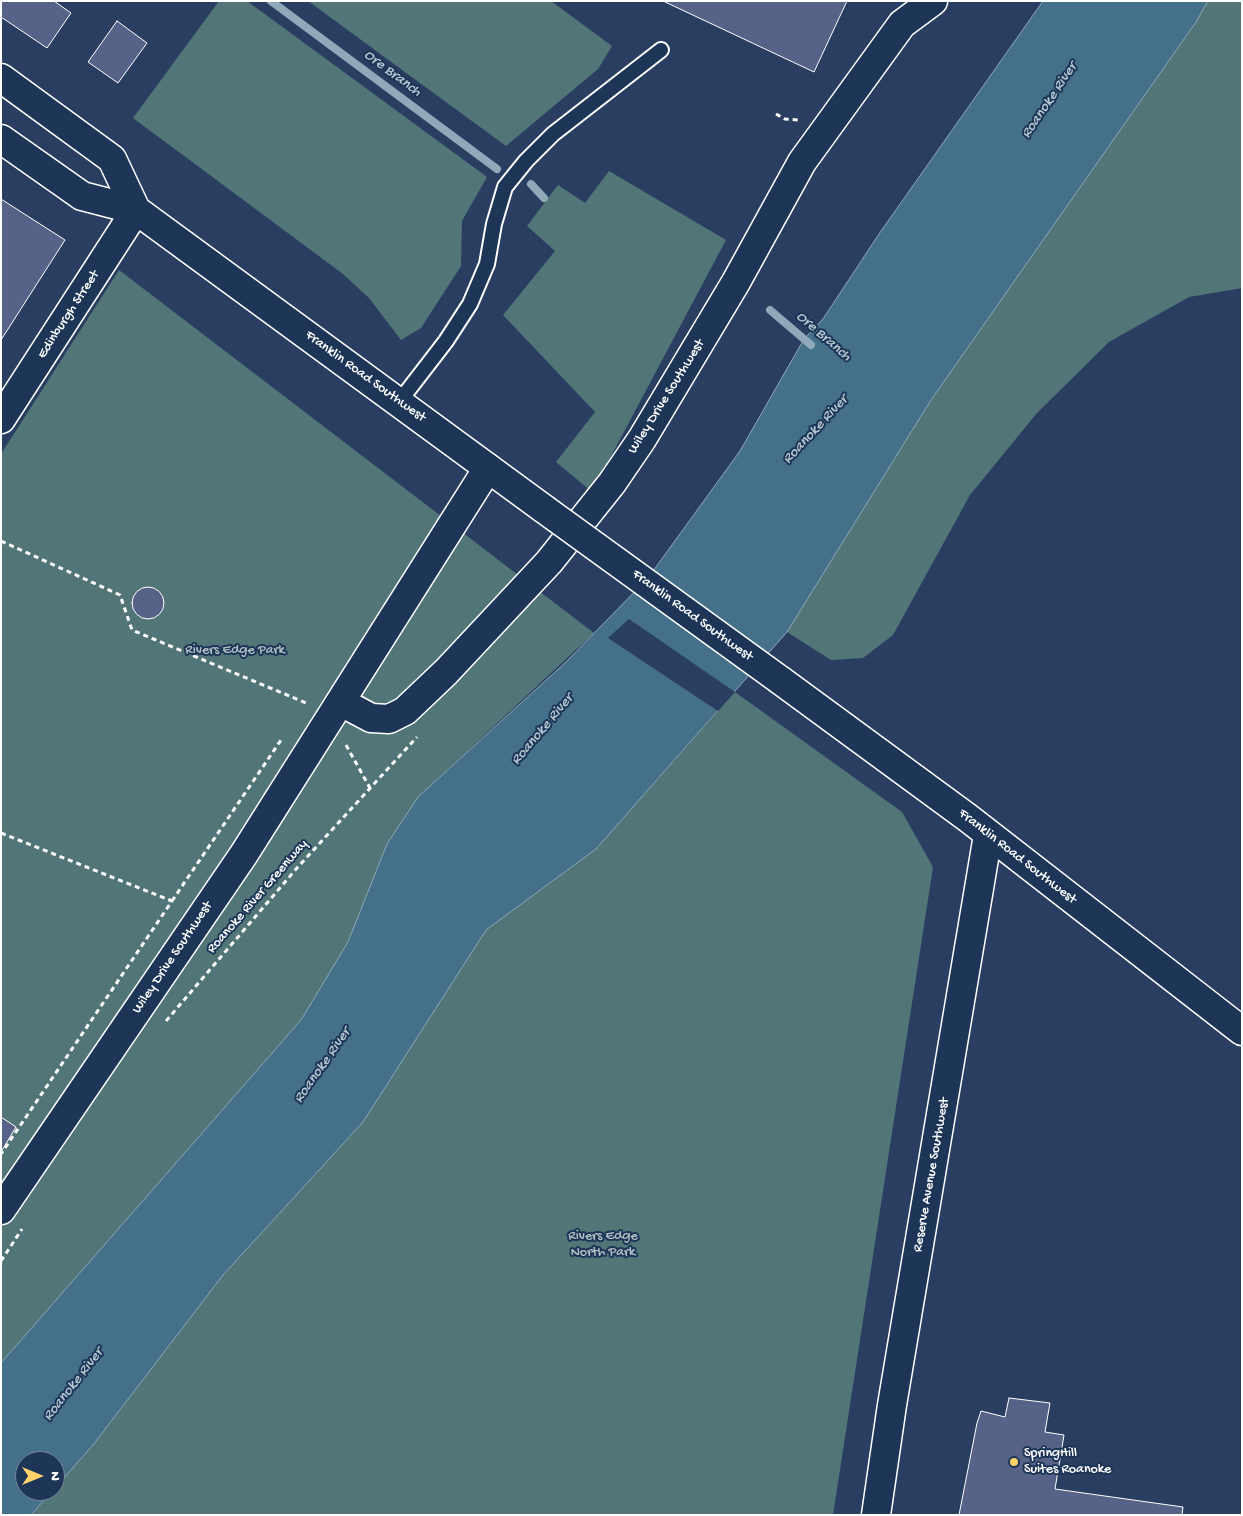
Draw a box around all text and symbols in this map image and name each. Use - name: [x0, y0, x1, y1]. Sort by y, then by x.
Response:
- water label: Ore Branch: [360, 47, 424, 101]
- water label: Roanoke River: [1018, 60, 1082, 142]
- street label: Edinburgh Street: [34, 268, 104, 362]
- water label: Ore Branch: [792, 308, 854, 366]
- street label: Franklin Road Southwest: [301, 328, 429, 426]
- street label: Wiley Drive Southwest: [625, 337, 709, 457]
- water label: Roanoke River: [780, 392, 852, 468]
- street label: Franklin Road Southwest: [628, 567, 756, 665]
- park label: Rivers Edge Park: [185, 643, 285, 659]
- water label: Roanoke River: [508, 691, 578, 769]
- street label: Franklin Road Southwest: [955, 806, 1079, 908]
- street label: Roanoke River Greenway: [204, 837, 312, 957]
- street label: Wiley Drive Southwest: [129, 899, 217, 1017]
- water label: Roanoke River: [290, 1025, 356, 1107]
- street label: Reserve Avenue Southwest: [910, 1096, 954, 1254]
- park label: Rivers Edge North Park: [568, 1229, 638, 1262]
- water label: Roanoke River: [40, 1345, 108, 1425]
- place label: SpringHill Suites Roanoke: [1024, 1446, 1111, 1478]
- north arrow: [15, 1451, 65, 1501]
- marker: SpringHill Suites Roanoke: [1008, 1456, 1020, 1468]
- text: N: [46, 1471, 63, 1481]

